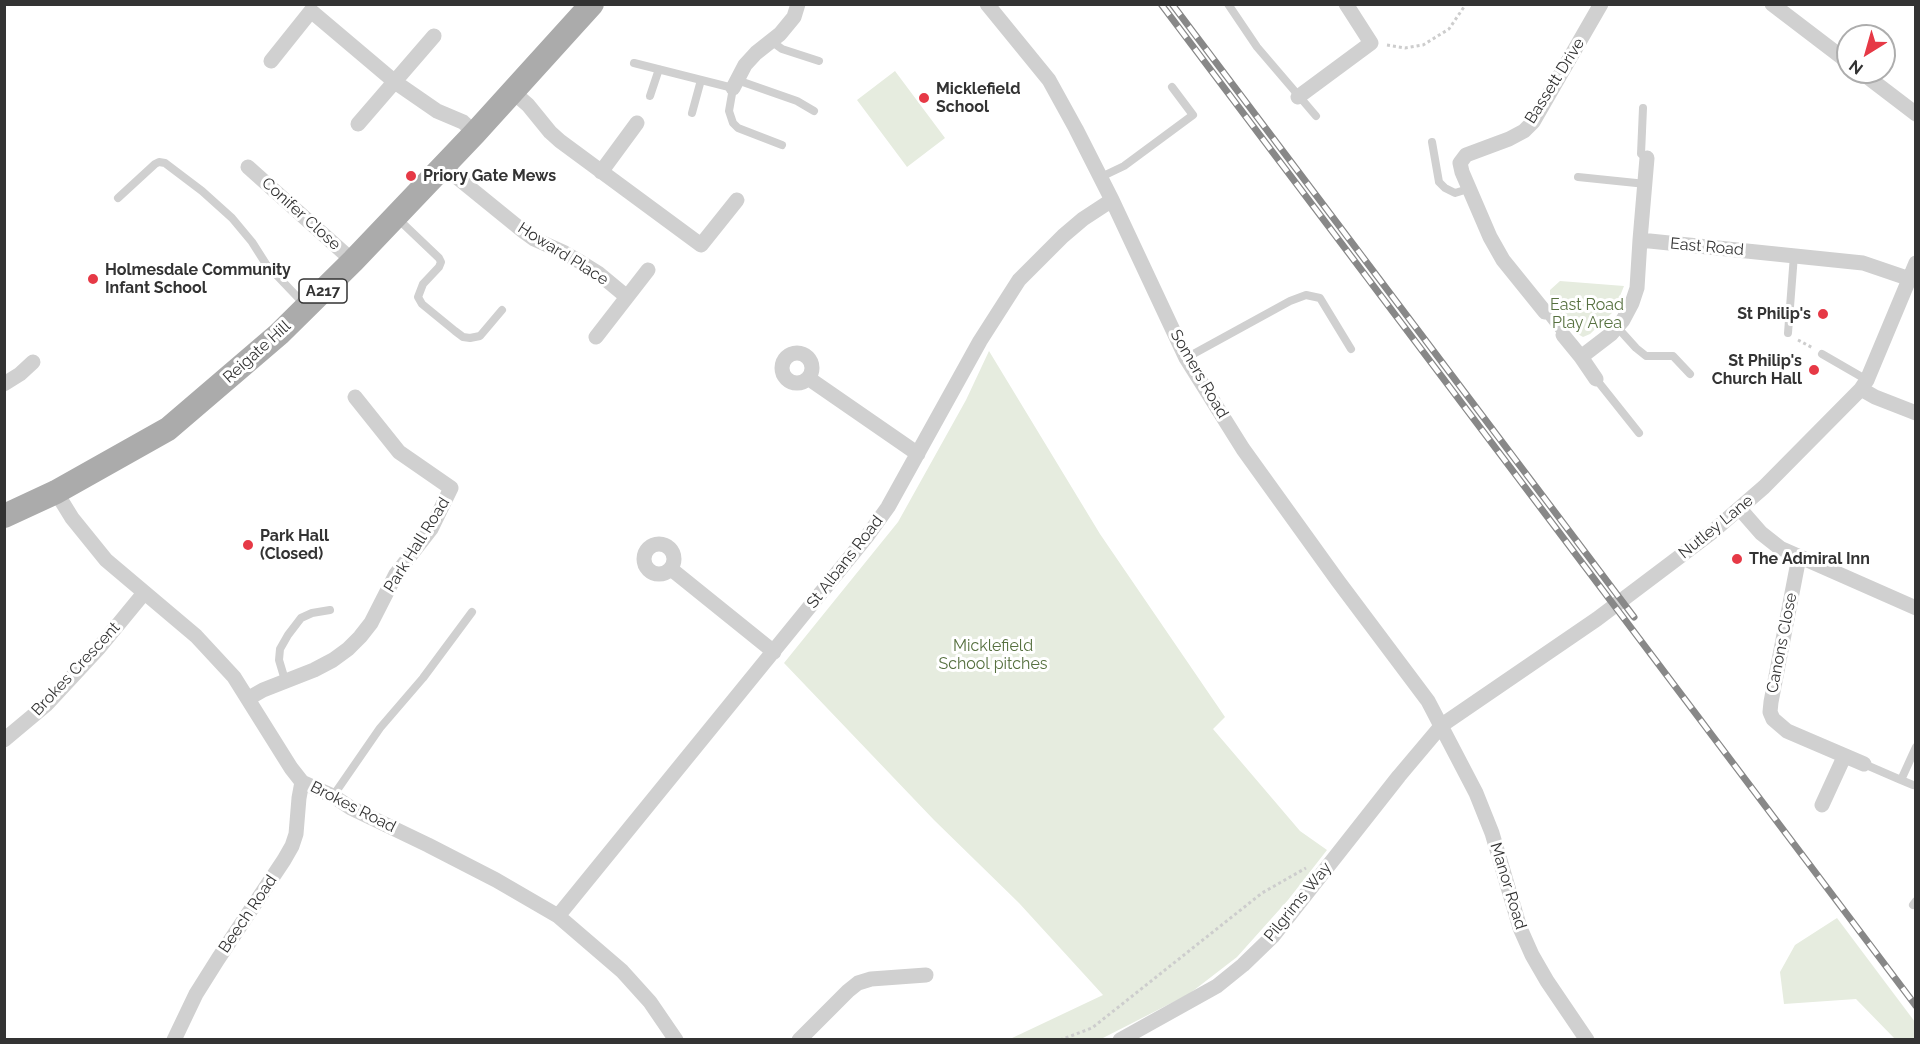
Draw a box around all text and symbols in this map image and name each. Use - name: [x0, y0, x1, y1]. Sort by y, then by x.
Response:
- north arrow: [1836, 24, 1896, 84]
- street label: Bassett Drive: [1521, 35, 1589, 127]
- text: N: [1845, 56, 1867, 78]
- place label: Micklefield School: [936, 79, 1021, 117]
- marker: Micklefield School: [917, 91, 931, 105]
- place label: Priory Gate Mews: [423, 166, 556, 186]
- marker: Priory Gate Mews: [404, 169, 418, 183]
- street label: Conifer Close: [258, 174, 344, 254]
- street label: Howard Place: [514, 219, 612, 289]
- street label: East Road: [1669, 234, 1745, 260]
- place label: Holmesdale Community Infant School: [105, 260, 291, 298]
- marker: Holmesdale Community Infant School: [86, 272, 100, 286]
- road number: A217: [299, 279, 347, 303]
- park label: East Road Play Area: [1550, 295, 1624, 333]
- place label: St Philip's: [1737, 304, 1811, 324]
- marker: St Philip's: [1816, 307, 1830, 321]
- street label: Reigate Hill: [219, 317, 295, 387]
- street label: Somers Road: [1166, 326, 1232, 422]
- place label: St Philip's Church Hall: [1712, 351, 1802, 389]
- marker: St Philip's Church Hall: [1807, 363, 1821, 377]
- street label: Nutley Lane: [1675, 491, 1757, 563]
- street label: Park Hall Road: [380, 494, 454, 596]
- street label: St Albans Road: [803, 512, 887, 612]
- place label: Park Hall (Closed): [260, 526, 329, 564]
- marker: Park Hall (Closed): [241, 538, 255, 552]
- place label: The Admiral Inn: [1749, 549, 1870, 569]
- marker: The Admiral Inn: [1730, 552, 1744, 566]
- street label: Canons Close: [1763, 591, 1801, 695]
- street label: Brokes Crescent: [28, 618, 124, 720]
- park label: Micklefield School pitches: [938, 636, 1048, 674]
- street label: Brokes Road: [307, 777, 399, 837]
- street label: Manor Road: [1486, 840, 1530, 932]
- street label: Pilgrims Way: [1260, 859, 1336, 945]
- street label: Beech Road: [215, 871, 281, 957]

